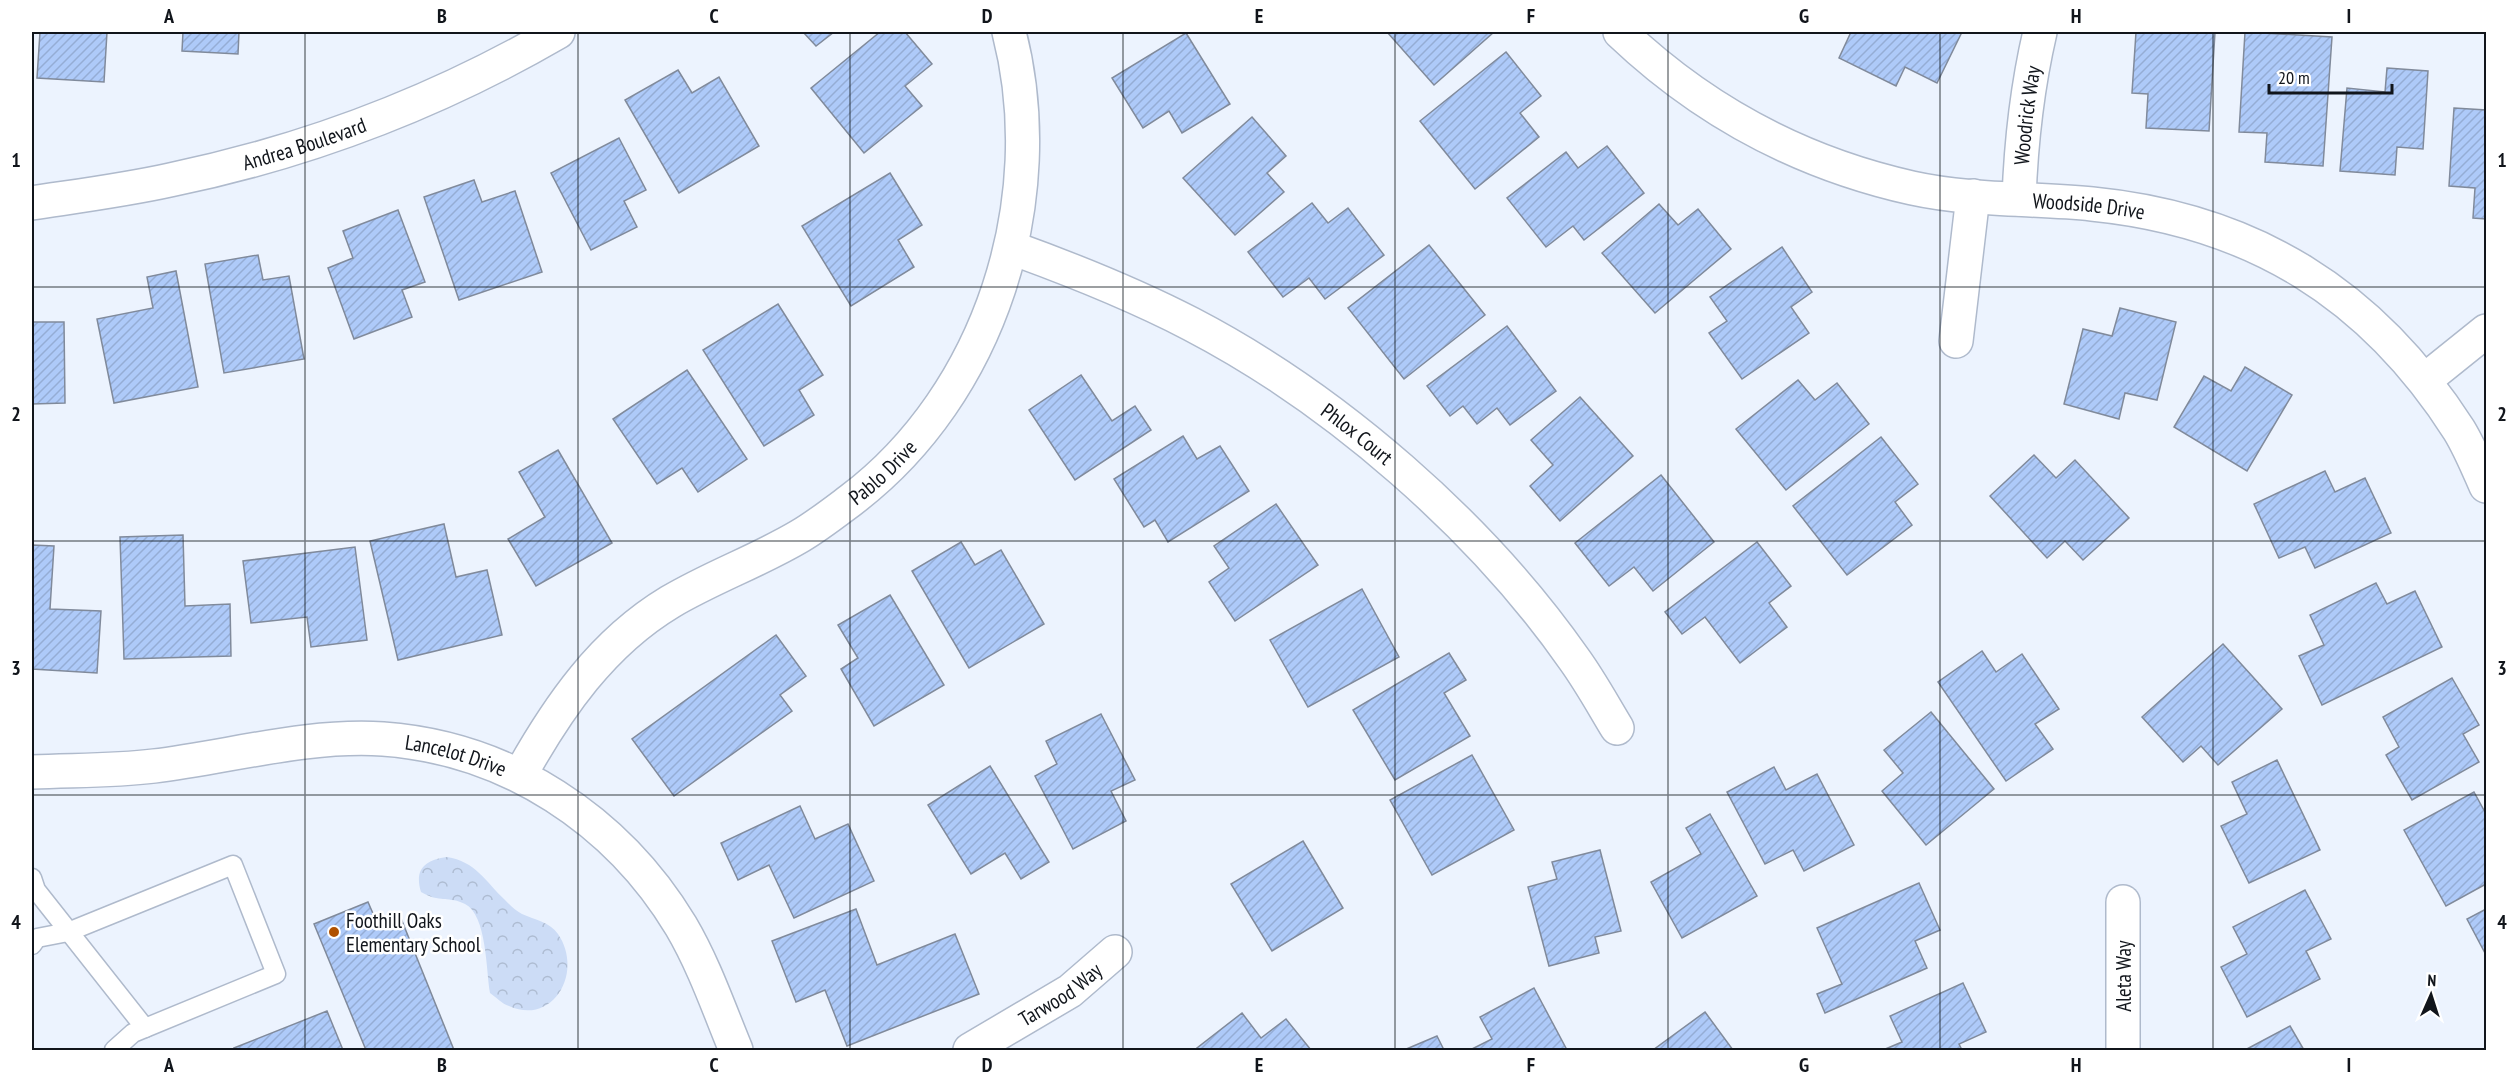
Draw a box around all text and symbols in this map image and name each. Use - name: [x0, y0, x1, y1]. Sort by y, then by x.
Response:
- text: A: [163, 3, 175, 29]
- text: B: [437, 3, 447, 29]
- text: C: [709, 3, 719, 29]
- text: D: [982, 3, 993, 29]
- text: E: [1255, 3, 1263, 29]
- text: F: [1527, 3, 1535, 29]
- text: G: [1799, 3, 1809, 29]
- text: H: [2071, 3, 2081, 29]
- text: I: [2347, 3, 2351, 29]
- scale bar: [2269, 57, 2392, 95]
- street label: Woodrick Way: [2007, 63, 2046, 166]
- text: 20 m: [2278, 66, 2310, 89]
- street label: Andrea Boulevard: [239, 111, 370, 176]
- text: 1: [11, 147, 21, 173]
- text: 1: [2497, 147, 2507, 173]
- street label: Woodside Drive: [2032, 187, 2147, 225]
- street label: Phlox Court: [1316, 397, 1399, 470]
- text: 2: [11, 401, 21, 427]
- text: 2: [2497, 401, 2507, 427]
- street label: Pablo Drive: [843, 434, 922, 510]
- text: 3: [11, 655, 21, 681]
- text: 3: [2497, 655, 2507, 681]
- street label: Lancelot Drive: [404, 728, 511, 782]
- place label: Foothill Oaks Elementary School: [346, 907, 481, 958]
- text: 4: [11, 909, 21, 935]
- text: 4: [2497, 909, 2507, 935]
- marker: Foothill Oaks Elementary School: [327, 925, 341, 939]
- street label: Aleta Way: [2110, 940, 2137, 1012]
- street label: Tarwood Way: [1013, 956, 1107, 1032]
- north arrow: [2401, 965, 2461, 1025]
- text: N: [2427, 970, 2437, 990]
- text: A: [163, 1052, 175, 1078]
- text: B: [437, 1052, 447, 1078]
- text: C: [709, 1052, 719, 1078]
- text: D: [982, 1052, 993, 1078]
- text: E: [1255, 1052, 1263, 1078]
- text: F: [1527, 1052, 1535, 1078]
- text: G: [1799, 1052, 1809, 1078]
- text: H: [2071, 1052, 2081, 1078]
- text: I: [2347, 1052, 2351, 1078]

